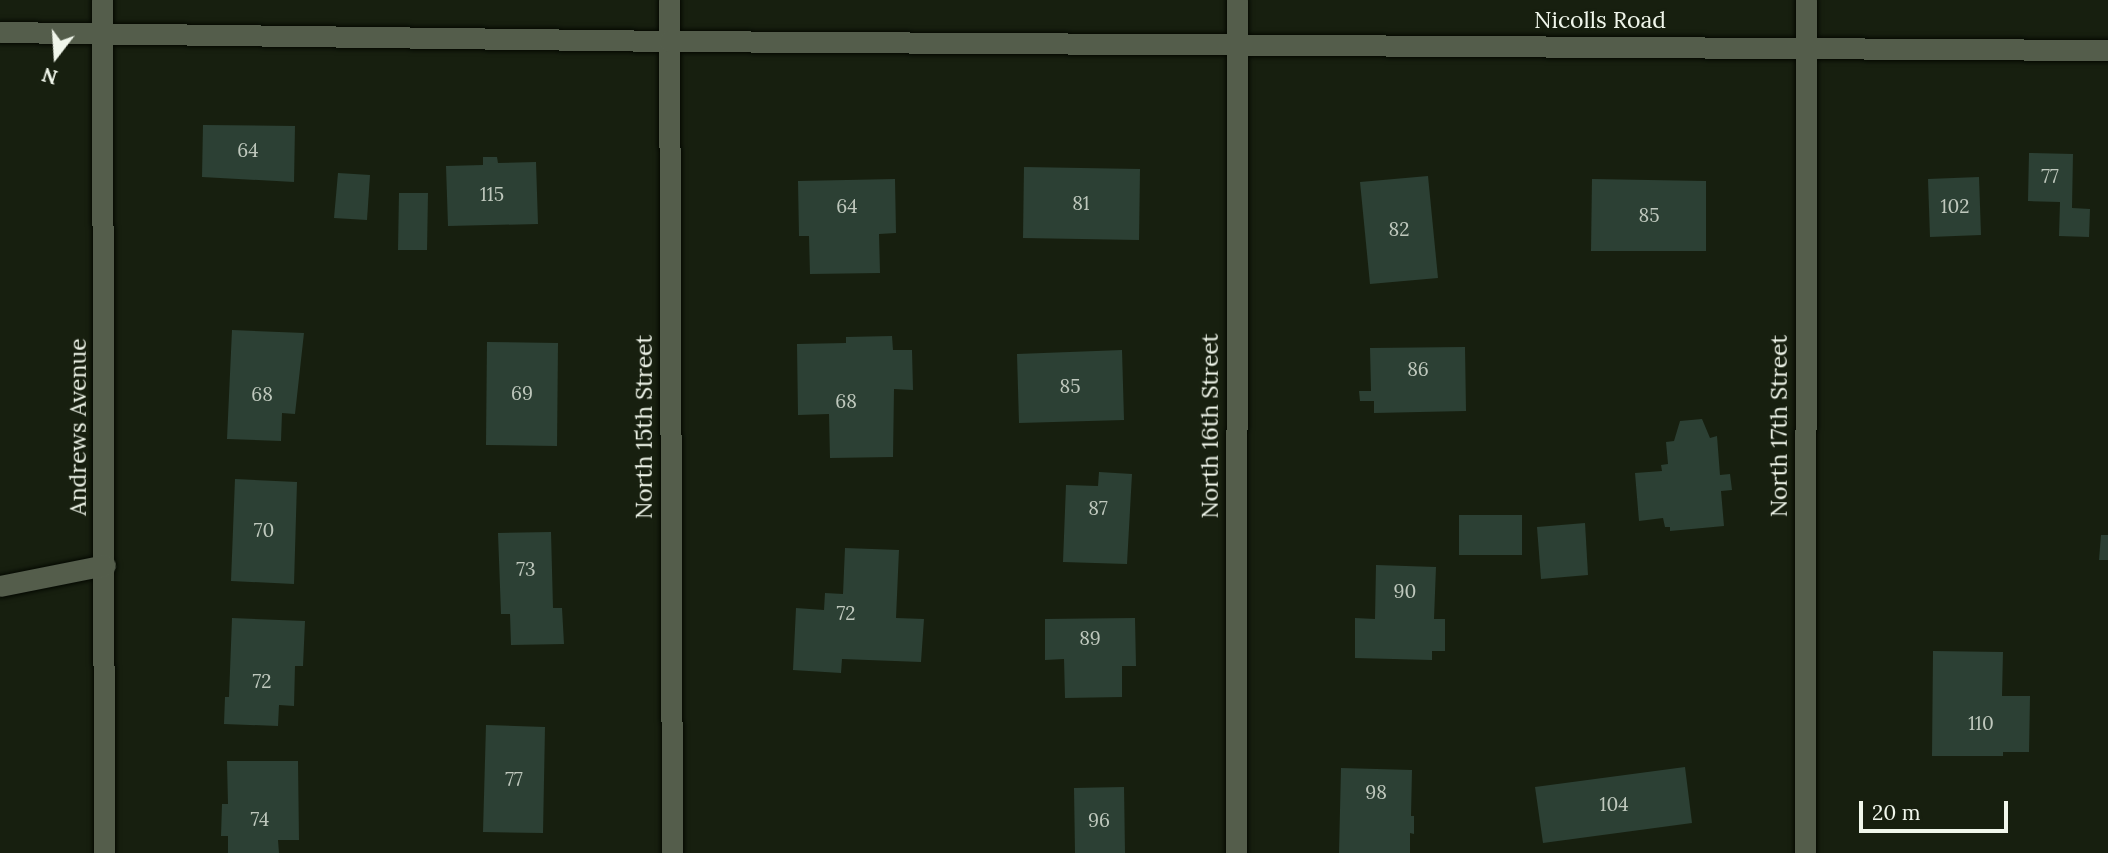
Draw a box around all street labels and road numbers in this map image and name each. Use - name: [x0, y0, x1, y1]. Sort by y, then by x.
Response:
- street label: Nicolls Road: [1534, 6, 1666, 34]
- street label: North 16th Street: [1196, 333, 1224, 519]
- street label: North 15th Street: [630, 335, 658, 519]
- street label: North 17th Street: [1765, 335, 1793, 517]
- street label: Andrews Avenue: [64, 338, 92, 516]

